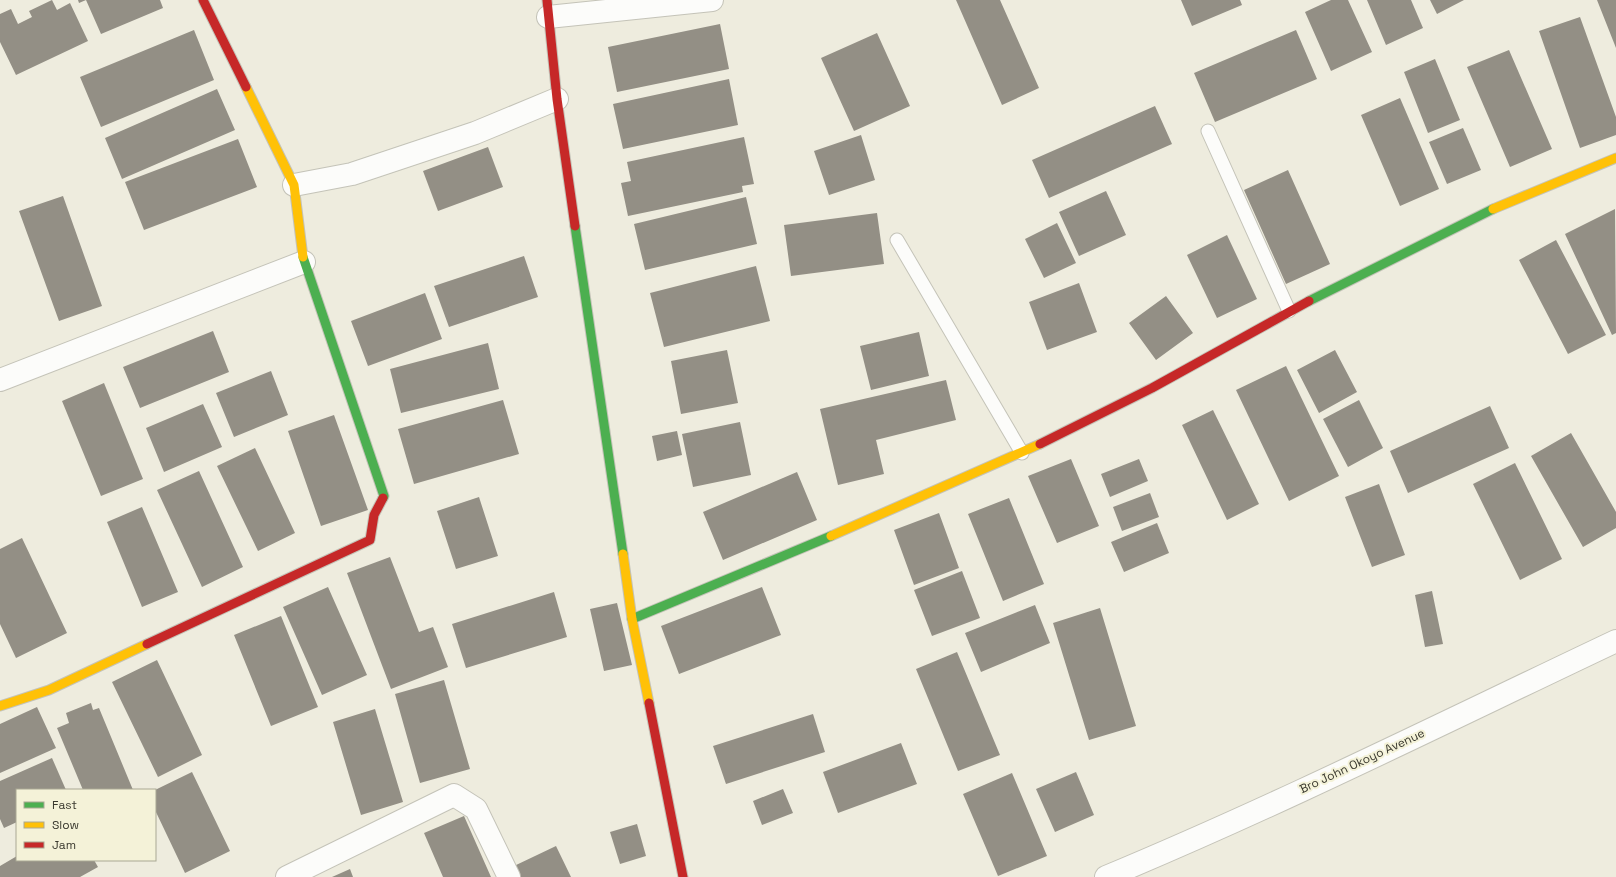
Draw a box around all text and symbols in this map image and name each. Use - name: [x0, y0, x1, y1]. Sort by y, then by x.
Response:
- street label: Bro John Okoyo Avenue: [1297, 725, 1427, 797]
- legend: [16, 789, 156, 861]
- text: Fast: [52, 797, 77, 813]
- text: Slow: [52, 817, 79, 833]
- text: Jam: [52, 837, 76, 853]

